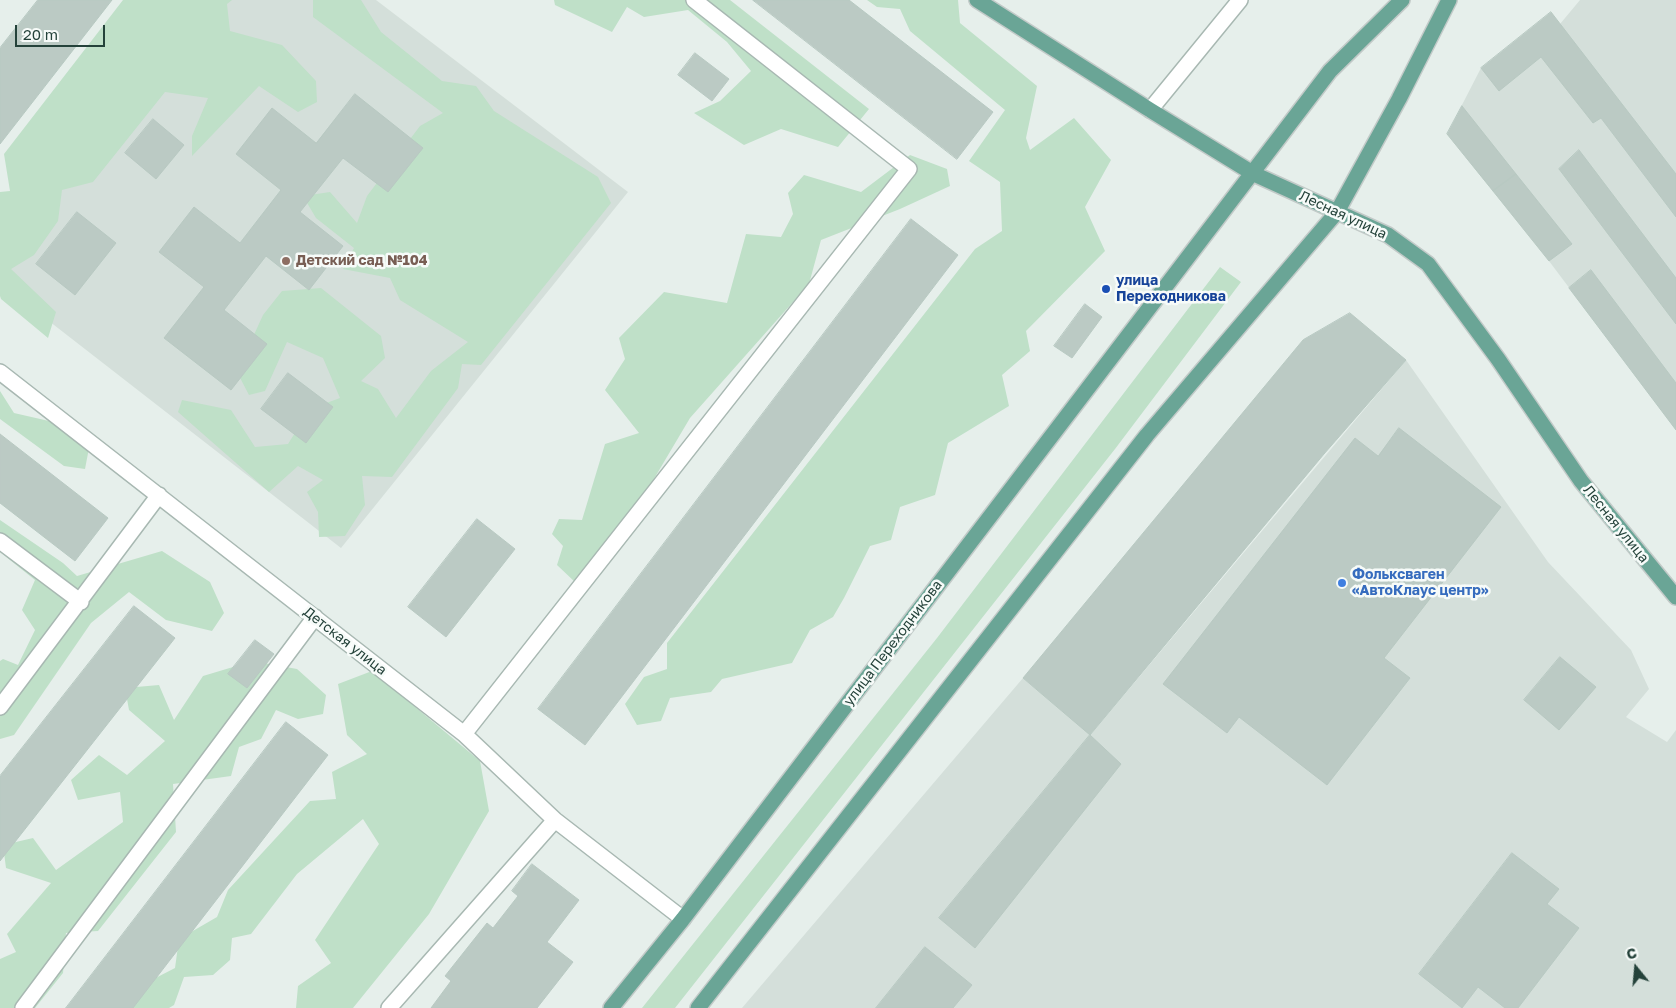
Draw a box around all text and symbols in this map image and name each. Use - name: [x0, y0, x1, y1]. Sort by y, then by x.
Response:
- scale bar: [18, 15, 108, 47]
- text: 20 m: [23, 25, 58, 43]
- street label: Лесная улица: [1297, 187, 1389, 243]
- place label: Детский сад №104: [296, 253, 428, 269]
- marker: Детский сад №104: [280, 255, 292, 267]
- place label: улица Переходникова: [1116, 273, 1226, 306]
- marker: улица Переходникова: [1100, 283, 1112, 295]
- street label: Лесная улица: [1580, 482, 1652, 566]
- place label: Фольксваген «АвтоКлаус центр»: [1352, 567, 1488, 600]
- street label: улица Переходникова: [840, 577, 946, 709]
- marker: Фольксваген «АвтоКлаус центр»: [1336, 577, 1348, 589]
- street label: Детская улица: [300, 603, 390, 679]
- north arrow: [1611, 943, 1661, 993]
- text: С: [1624, 944, 1639, 963]

